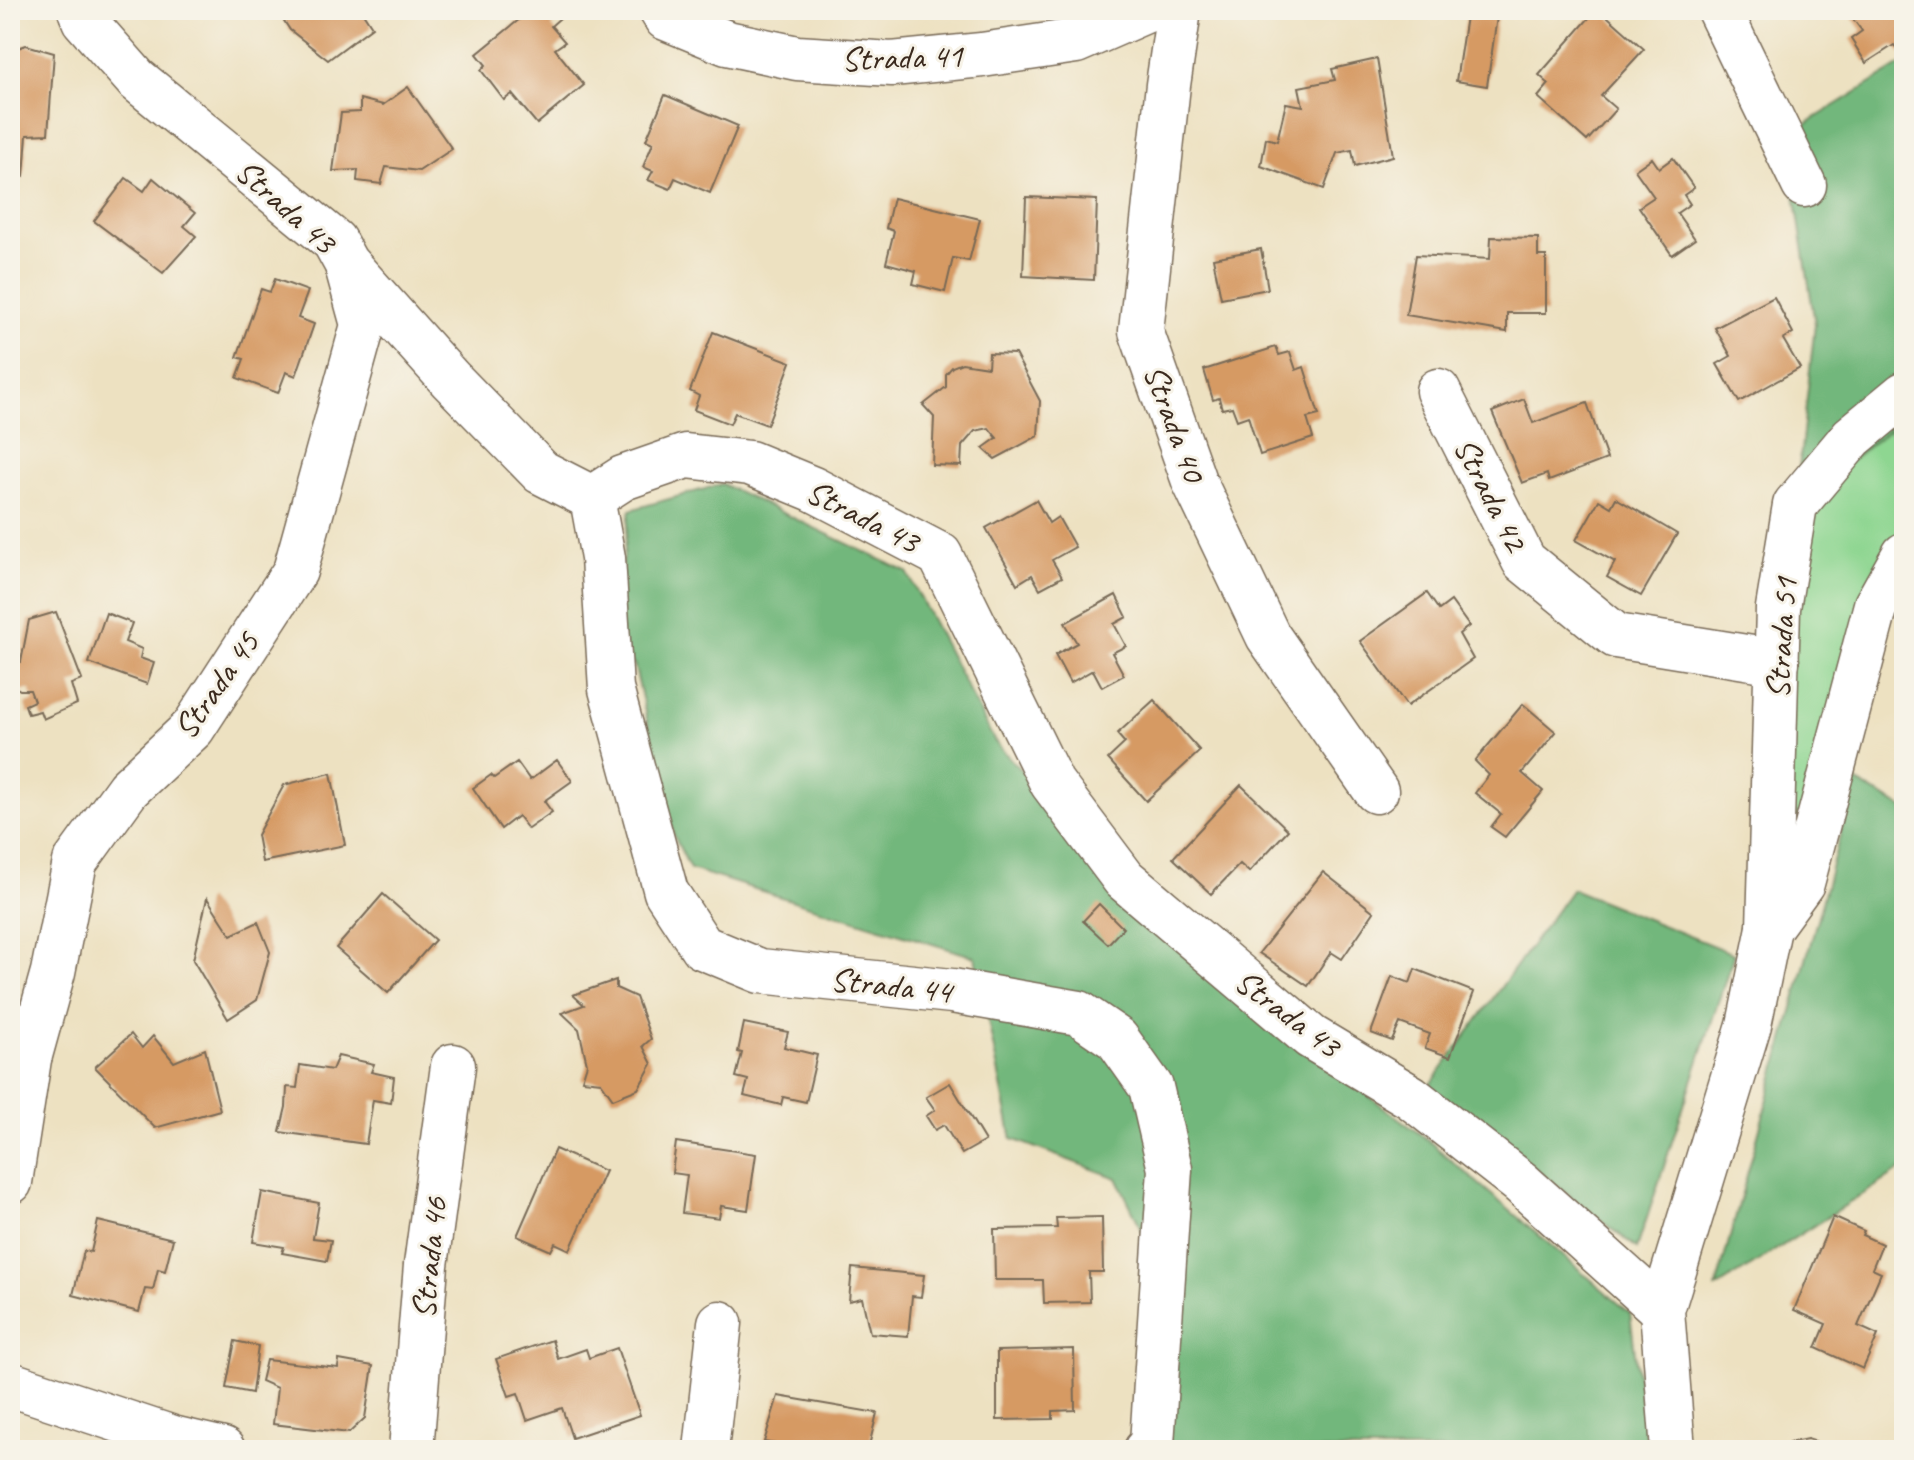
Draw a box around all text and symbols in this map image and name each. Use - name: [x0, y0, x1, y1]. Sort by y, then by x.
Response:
- street label: Strada 41: [841, 33, 965, 81]
- street label: Strada 43: [227, 149, 347, 264]
- street label: Strada 40: [1134, 359, 1217, 490]
- street label: Strada 42: [1444, 430, 1539, 560]
- street label: Strada 43: [799, 469, 929, 564]
- street label: Strada 51: [1755, 574, 1807, 700]
- street label: Strada 45: [164, 622, 269, 747]
- street label: Strada 44: [828, 957, 957, 1013]
- street label: Strada 43: [1227, 959, 1352, 1068]
- street label: Strada 46: [401, 1194, 457, 1321]

